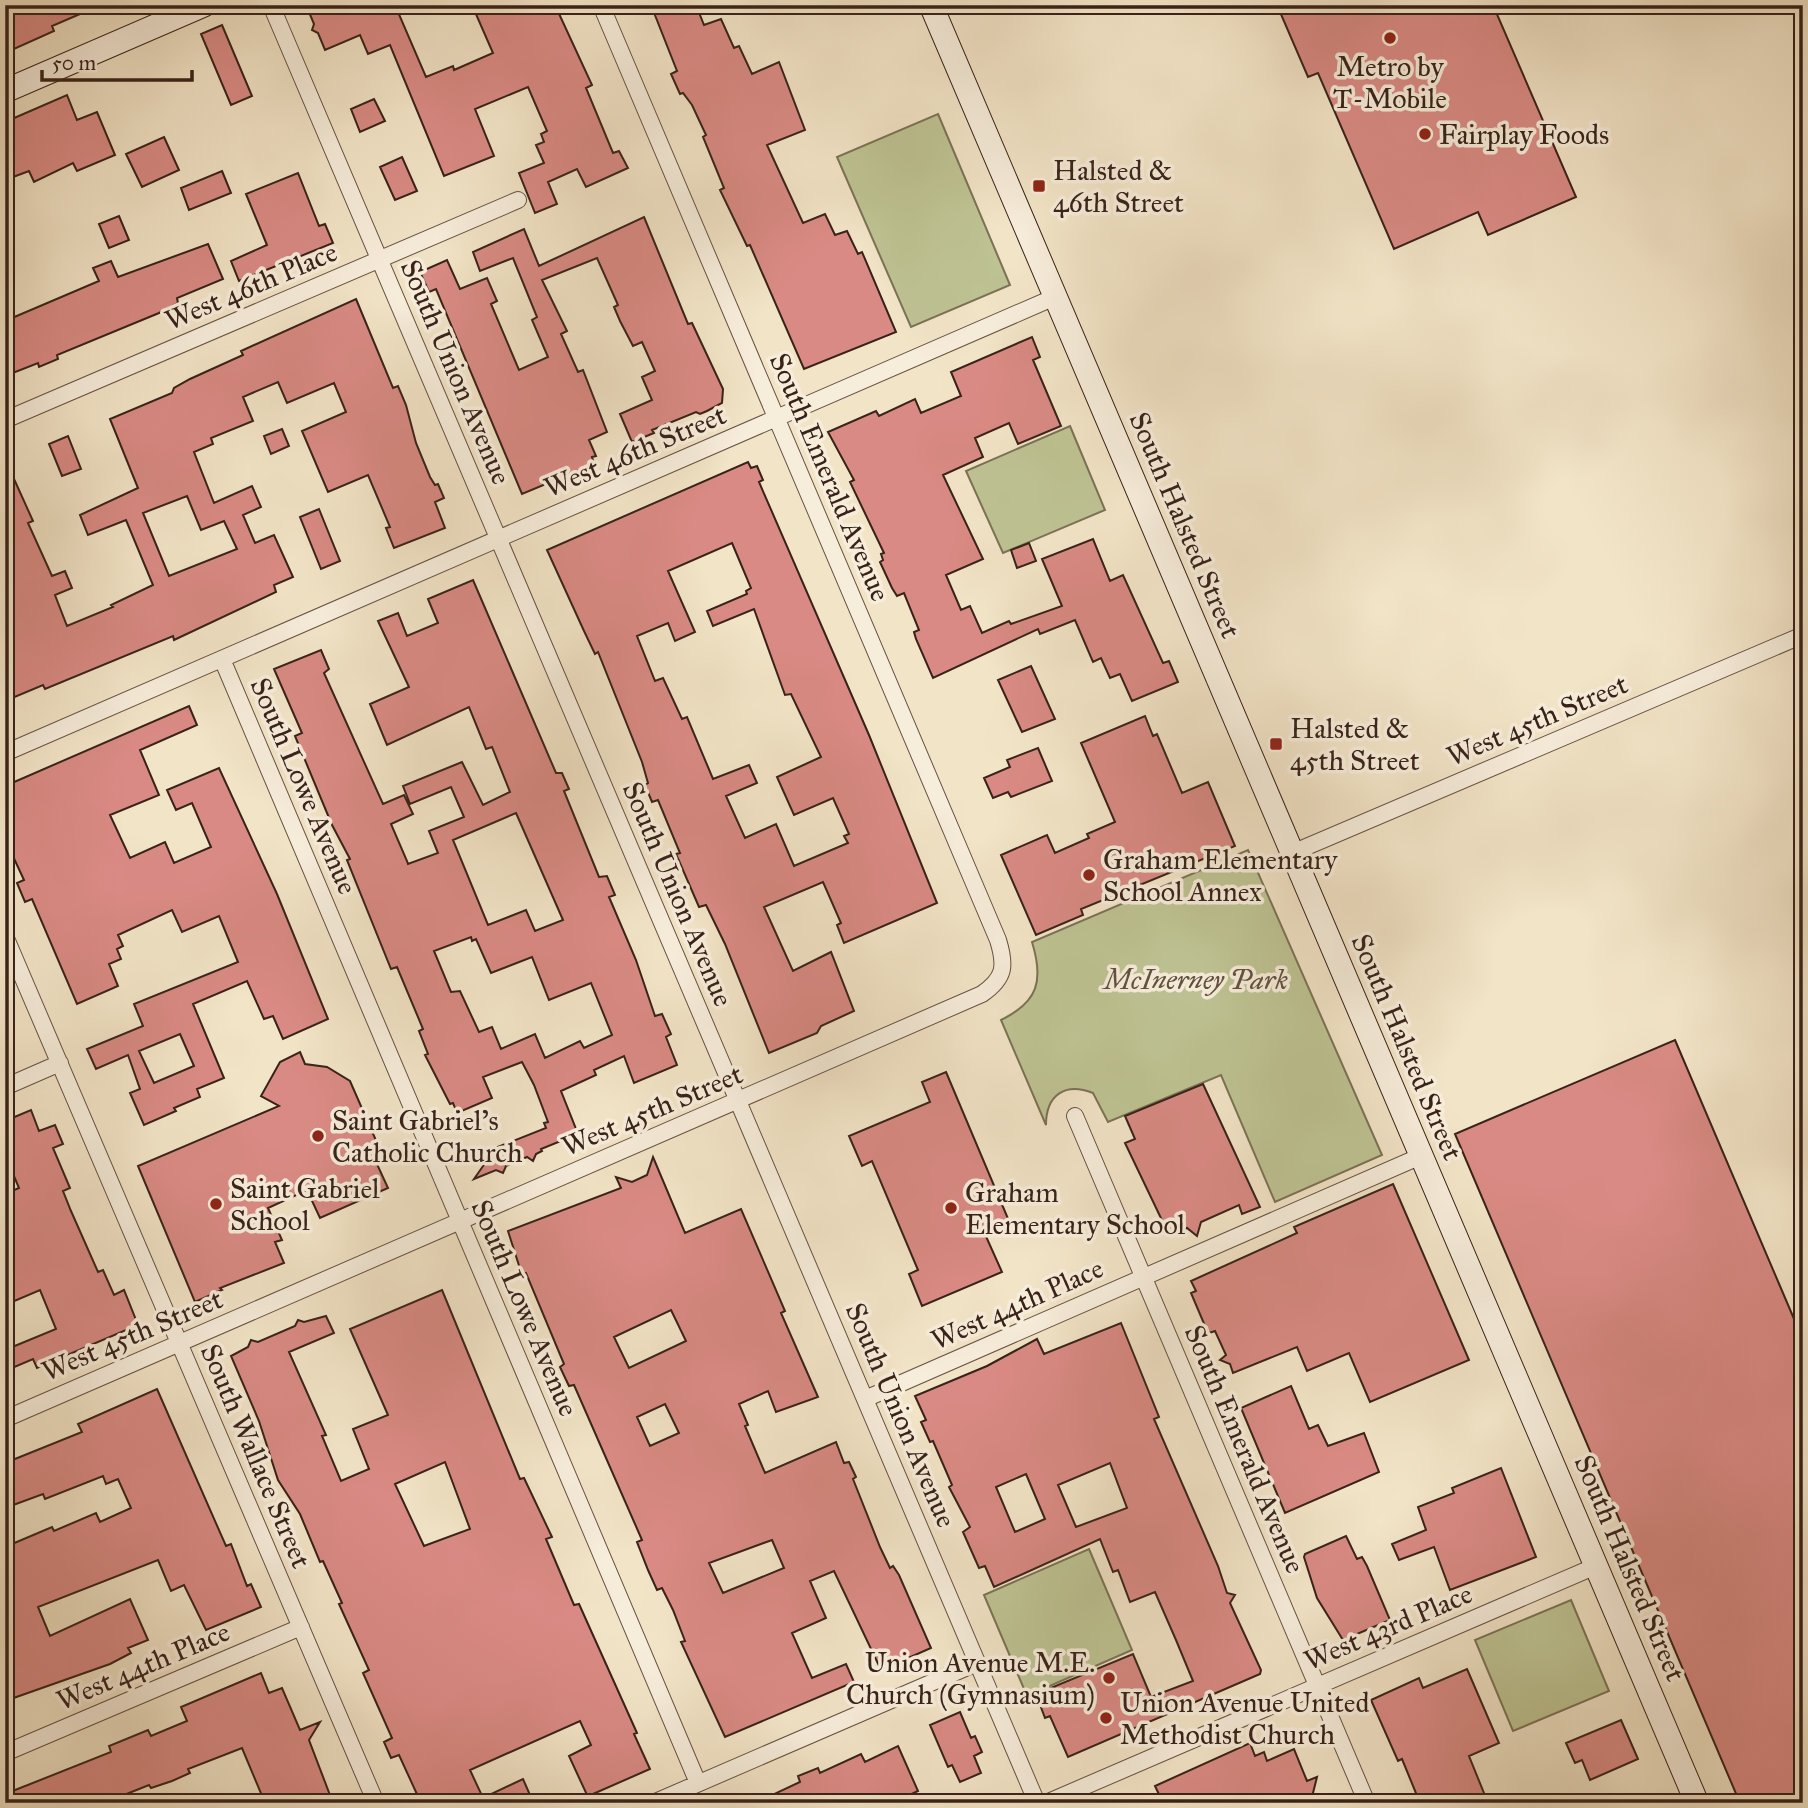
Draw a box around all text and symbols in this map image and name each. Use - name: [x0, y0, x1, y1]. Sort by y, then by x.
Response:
- marker: Metro by T-Mobile: [1382, 30, 1398, 46]
- scale bar: [42, 38, 192, 82]
- place label: Metro by T-Mobile: [1333, 49, 1447, 116]
- text: 50 m: [52, 50, 97, 76]
- place label: Fairplay Foods: [1439, 117, 1609, 152]
- marker: Fairplay Foods: [1417, 126, 1433, 142]
- place label: Halsted & 46th Street: [1053, 153, 1184, 220]
- marker: Halsted & 46th Street: [1031, 178, 1047, 194]
- street label: West 46th Place: [160, 234, 342, 338]
- street label: South Union Avenue: [393, 254, 519, 490]
- street label: South Emerald Avenue: [762, 348, 898, 606]
- street label: West 46th Street: [539, 397, 731, 505]
- street label: South Halsted Street: [1122, 407, 1248, 643]
- street label: West 45th Street: [1441, 666, 1633, 774]
- street label: South Lowe Avenue: [243, 673, 365, 899]
- place label: Halsted & 45th Street: [1290, 711, 1420, 778]
- marker: Halsted & 45th Street: [1268, 736, 1284, 752]
- street label: South Union Avenue: [615, 776, 741, 1012]
- place label: Graham Elementary School Annex: [1103, 842, 1338, 909]
- marker: Graham Elementary School Annex: [1081, 867, 1097, 883]
- street label: South Halsted Street: [1344, 929, 1470, 1165]
- park label: McInerney Park: [1101, 962, 1289, 997]
- street label: West 45th Street: [556, 1056, 748, 1164]
- place label: Saint Gabriel's Catholic Church: [332, 1103, 523, 1170]
- marker: Saint Gabriel's Catholic Church: [310, 1128, 326, 1144]
- place label: Saint Gabriel School: [230, 1171, 380, 1238]
- place label: Graham Elementary School: [965, 1175, 1186, 1242]
- street label: South Lowe Avenue: [464, 1195, 586, 1421]
- marker: Saint Gabriel School: [208, 1196, 224, 1212]
- marker: Graham Elementary School: [943, 1200, 959, 1216]
- street label: West 44th Place: [925, 1250, 1109, 1358]
- street label: West 45th Street: [36, 1281, 228, 1389]
- street label: South Union Avenue: [838, 1297, 964, 1533]
- street label: South Emerald Avenue: [1177, 1320, 1313, 1578]
- street label: South Wallace Street: [193, 1339, 319, 1573]
- street label: South Halsted Street: [1567, 1450, 1693, 1686]
- street label: West 43rd Place: [1299, 1576, 1477, 1678]
- street label: West 44th Place: [51, 1614, 235, 1718]
- place label: Union Avenue M.E. Church (Gymnasium): [846, 1645, 1095, 1712]
- marker: Union Avenue M.E. Church (Gymnasium): [1101, 1670, 1117, 1686]
- place label: Union Avenue United Methodist Church: [1120, 1685, 1370, 1752]
- marker: Union Avenue United Methodist Church: [1098, 1710, 1114, 1726]

